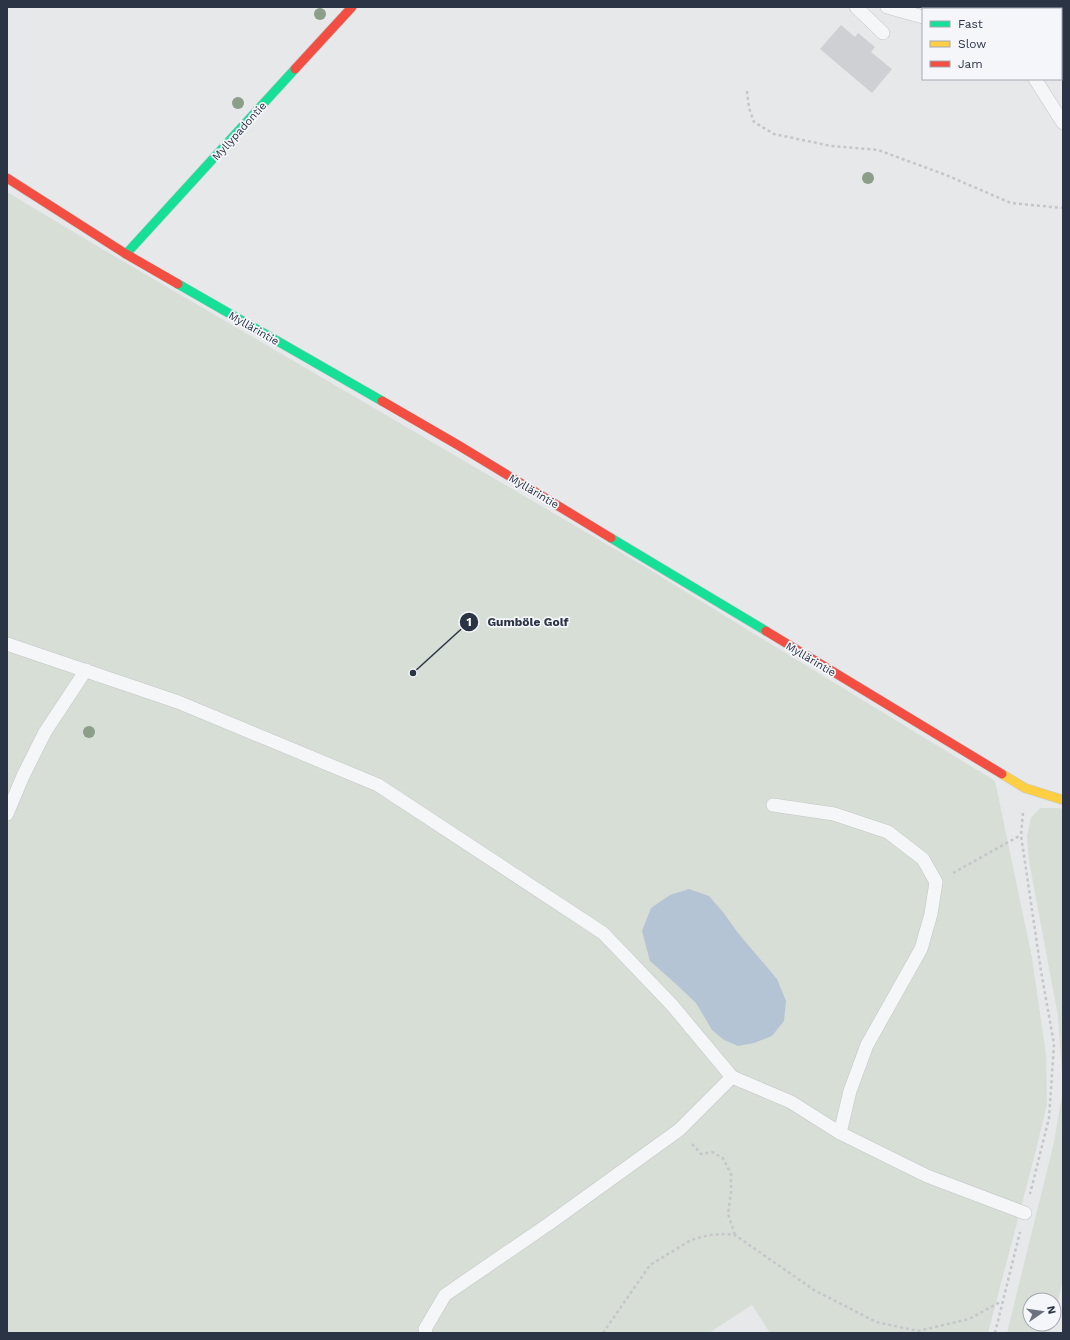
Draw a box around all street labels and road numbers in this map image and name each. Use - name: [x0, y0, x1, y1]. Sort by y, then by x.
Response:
- street label: Myllypadontie: [210, 99, 269, 163]
- street label: Myllärintie: [226, 309, 281, 348]
- street label: Myllärintie: [506, 471, 561, 511]
- street label: Myllärintie: [783, 639, 838, 679]

